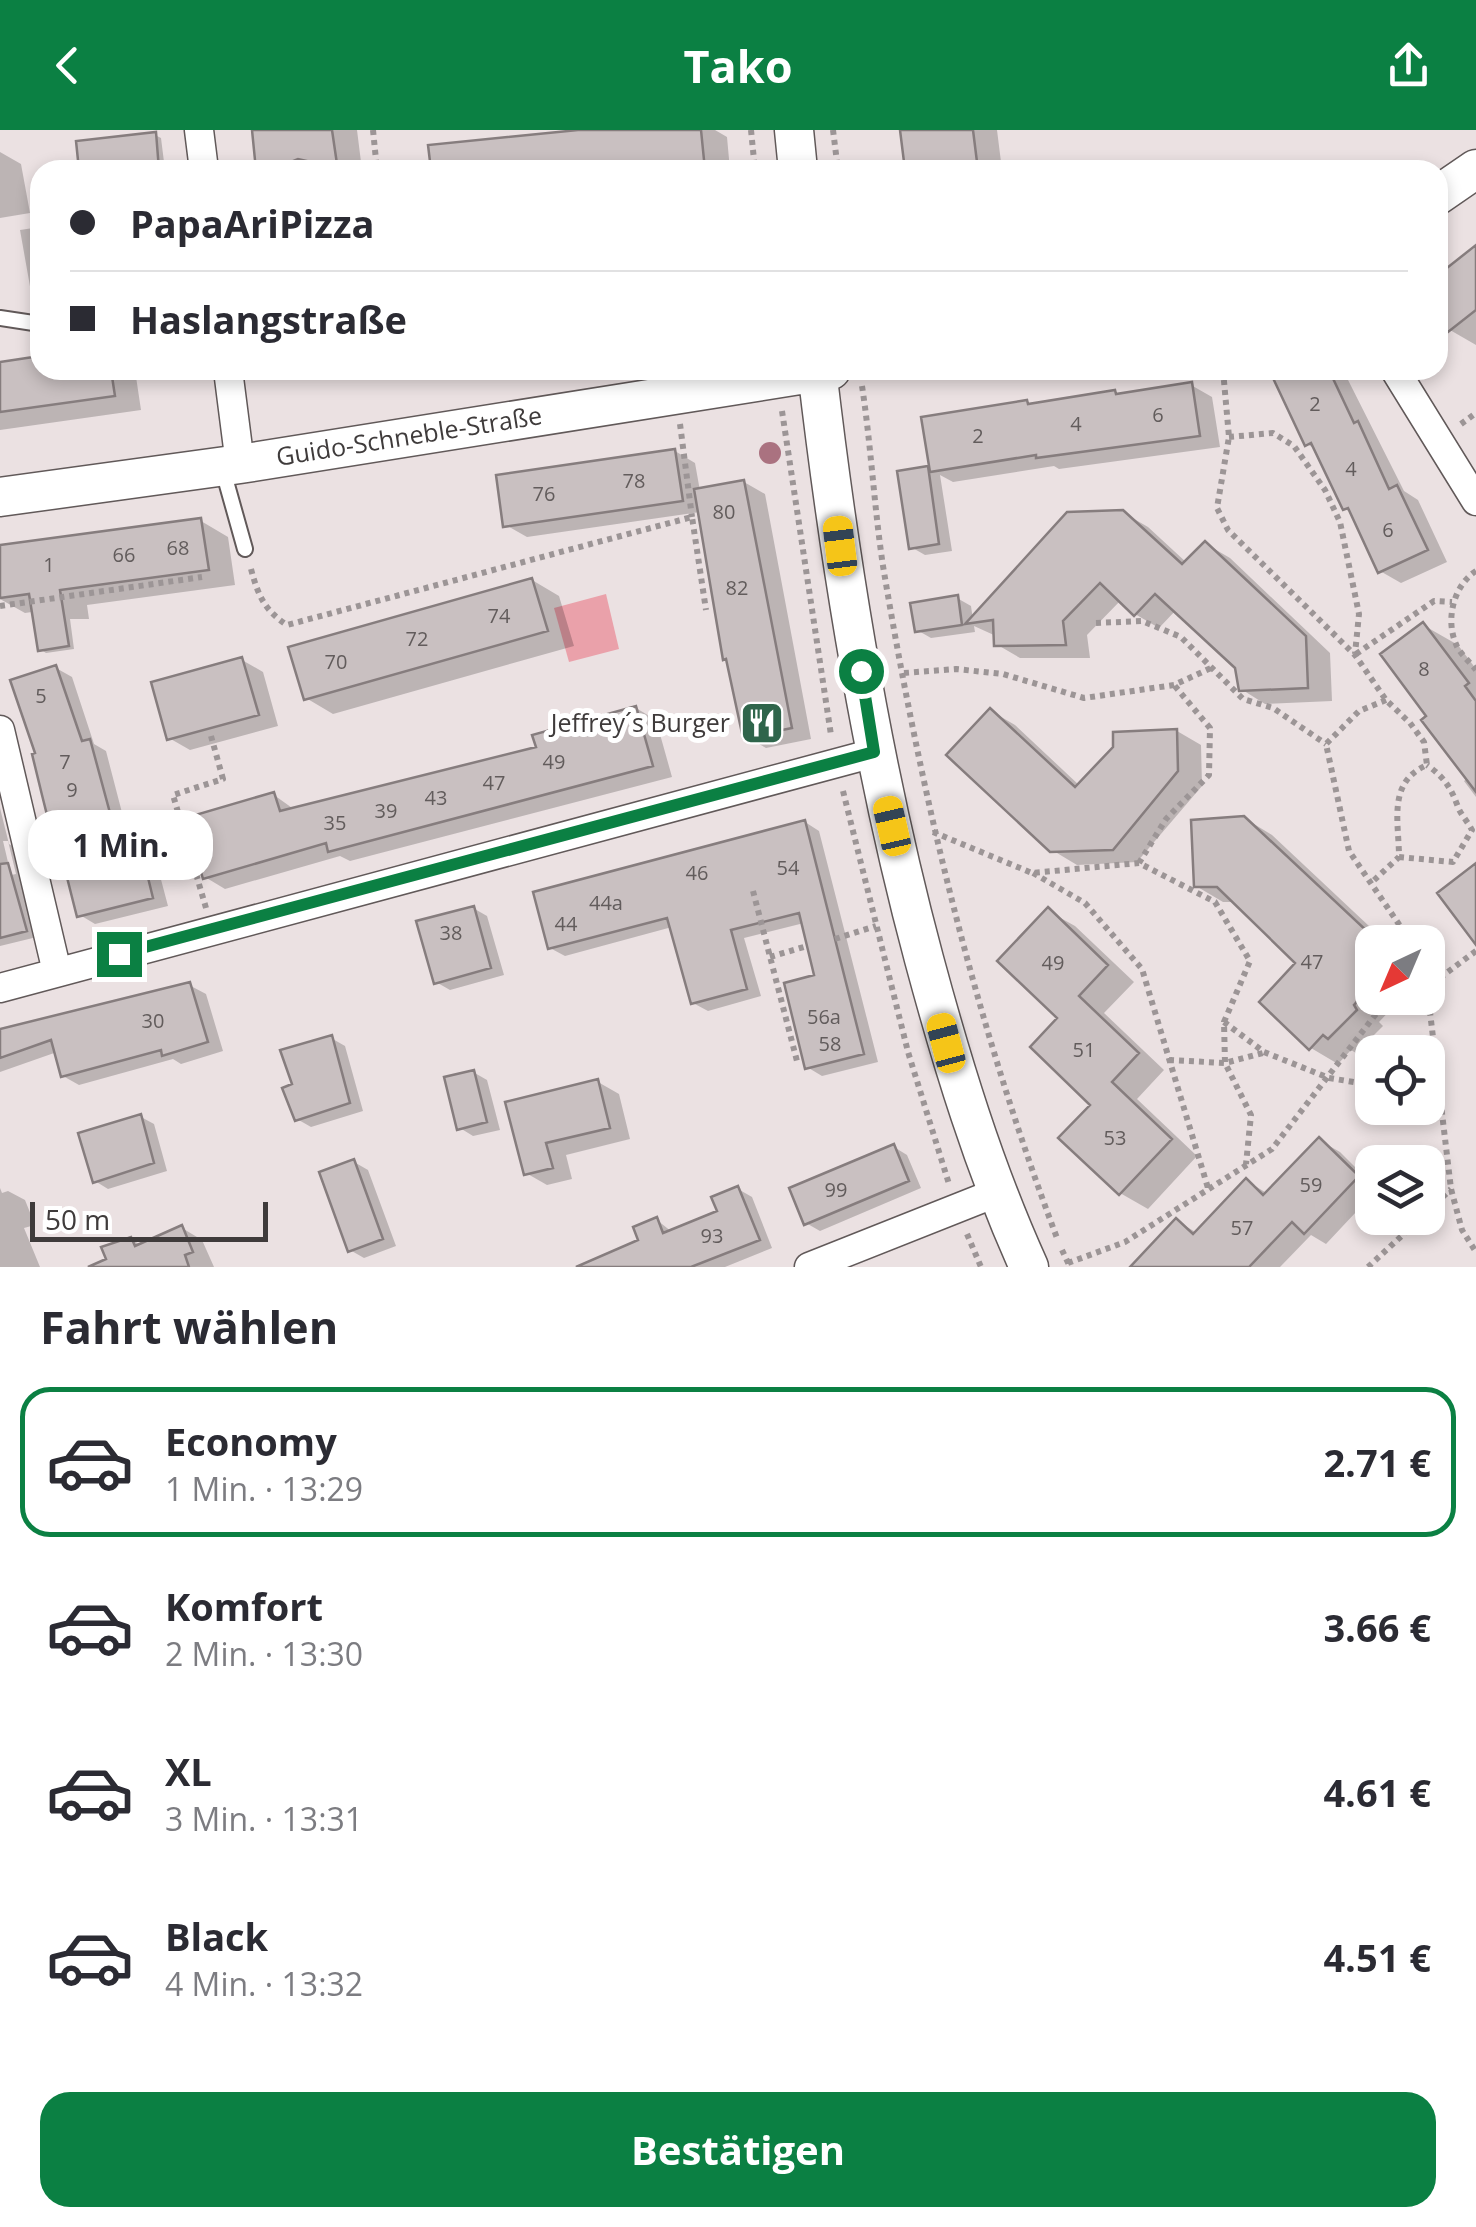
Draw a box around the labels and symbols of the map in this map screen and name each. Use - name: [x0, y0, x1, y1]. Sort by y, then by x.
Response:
- house number: 2: [1309, 390, 1321, 417]
- street label: Guido-Schneble-Straße: [274, 397, 544, 473]
- house number: 6: [1152, 401, 1164, 428]
- house number: 4: [1070, 410, 1082, 437]
- house number: 2: [972, 422, 984, 449]
- house number: 4: [1345, 455, 1357, 482]
- house number: 78: [623, 467, 645, 494]
- house number: 76: [533, 480, 555, 507]
- house number: 80: [713, 498, 735, 525]
- car: [821, 514, 859, 578]
- house number: 6: [1382, 516, 1394, 543]
- house number: 68: [167, 534, 189, 561]
- house number: 66: [113, 541, 135, 568]
- house number: 1: [43, 551, 55, 578]
- house number: 82: [726, 574, 748, 601]
- house number: 74: [488, 602, 511, 629]
- house number: 72: [406, 625, 428, 652]
- house number: 70: [325, 648, 347, 675]
- route start: [839, 649, 884, 694]
- house number: 8: [1418, 655, 1430, 682]
- house number: 5: [35, 682, 47, 709]
- restaurant icon: Jeffrey´s Burger: [739, 700, 785, 746]
- place label: Jeffrey´s Burger: [549, 705, 730, 739]
- house number: 7: [59, 748, 71, 775]
- house number: 49: [543, 748, 565, 775]
- house number: 47: [483, 769, 505, 796]
- house number: 9: [66, 776, 78, 803]
- house number: 43: [425, 784, 447, 811]
- car: [871, 793, 913, 859]
- house number: 39: [375, 797, 397, 824]
- callout: 1 Min.: [27, 809, 212, 879]
- house number: 35: [324, 809, 346, 836]
- house number: 54: [777, 854, 800, 881]
- house number: 46: [686, 859, 708, 886]
- house number: 44a: [589, 889, 623, 916]
- house number: 44: [555, 910, 578, 937]
- house number: 38: [440, 919, 462, 946]
- north arrow: [1355, 925, 1445, 1015]
- route end: [97, 932, 142, 977]
- house number: 47: [1301, 948, 1323, 975]
- house number: 49: [1042, 949, 1064, 976]
- house number: 56a: [807, 1003, 841, 1030]
- house number: 30: [142, 1007, 164, 1034]
- car: [924, 1010, 968, 1076]
- house number: 58: [819, 1030, 841, 1057]
- house number: 51: [1073, 1036, 1095, 1063]
- house number: 53: [1104, 1124, 1126, 1151]
- house number: 59: [1300, 1171, 1322, 1198]
- house number: 99: [825, 1176, 847, 1203]
- scale bar: [30, 1197, 268, 1242]
- house number: 57: [1231, 1214, 1253, 1241]
- house number: 93: [701, 1222, 723, 1249]

